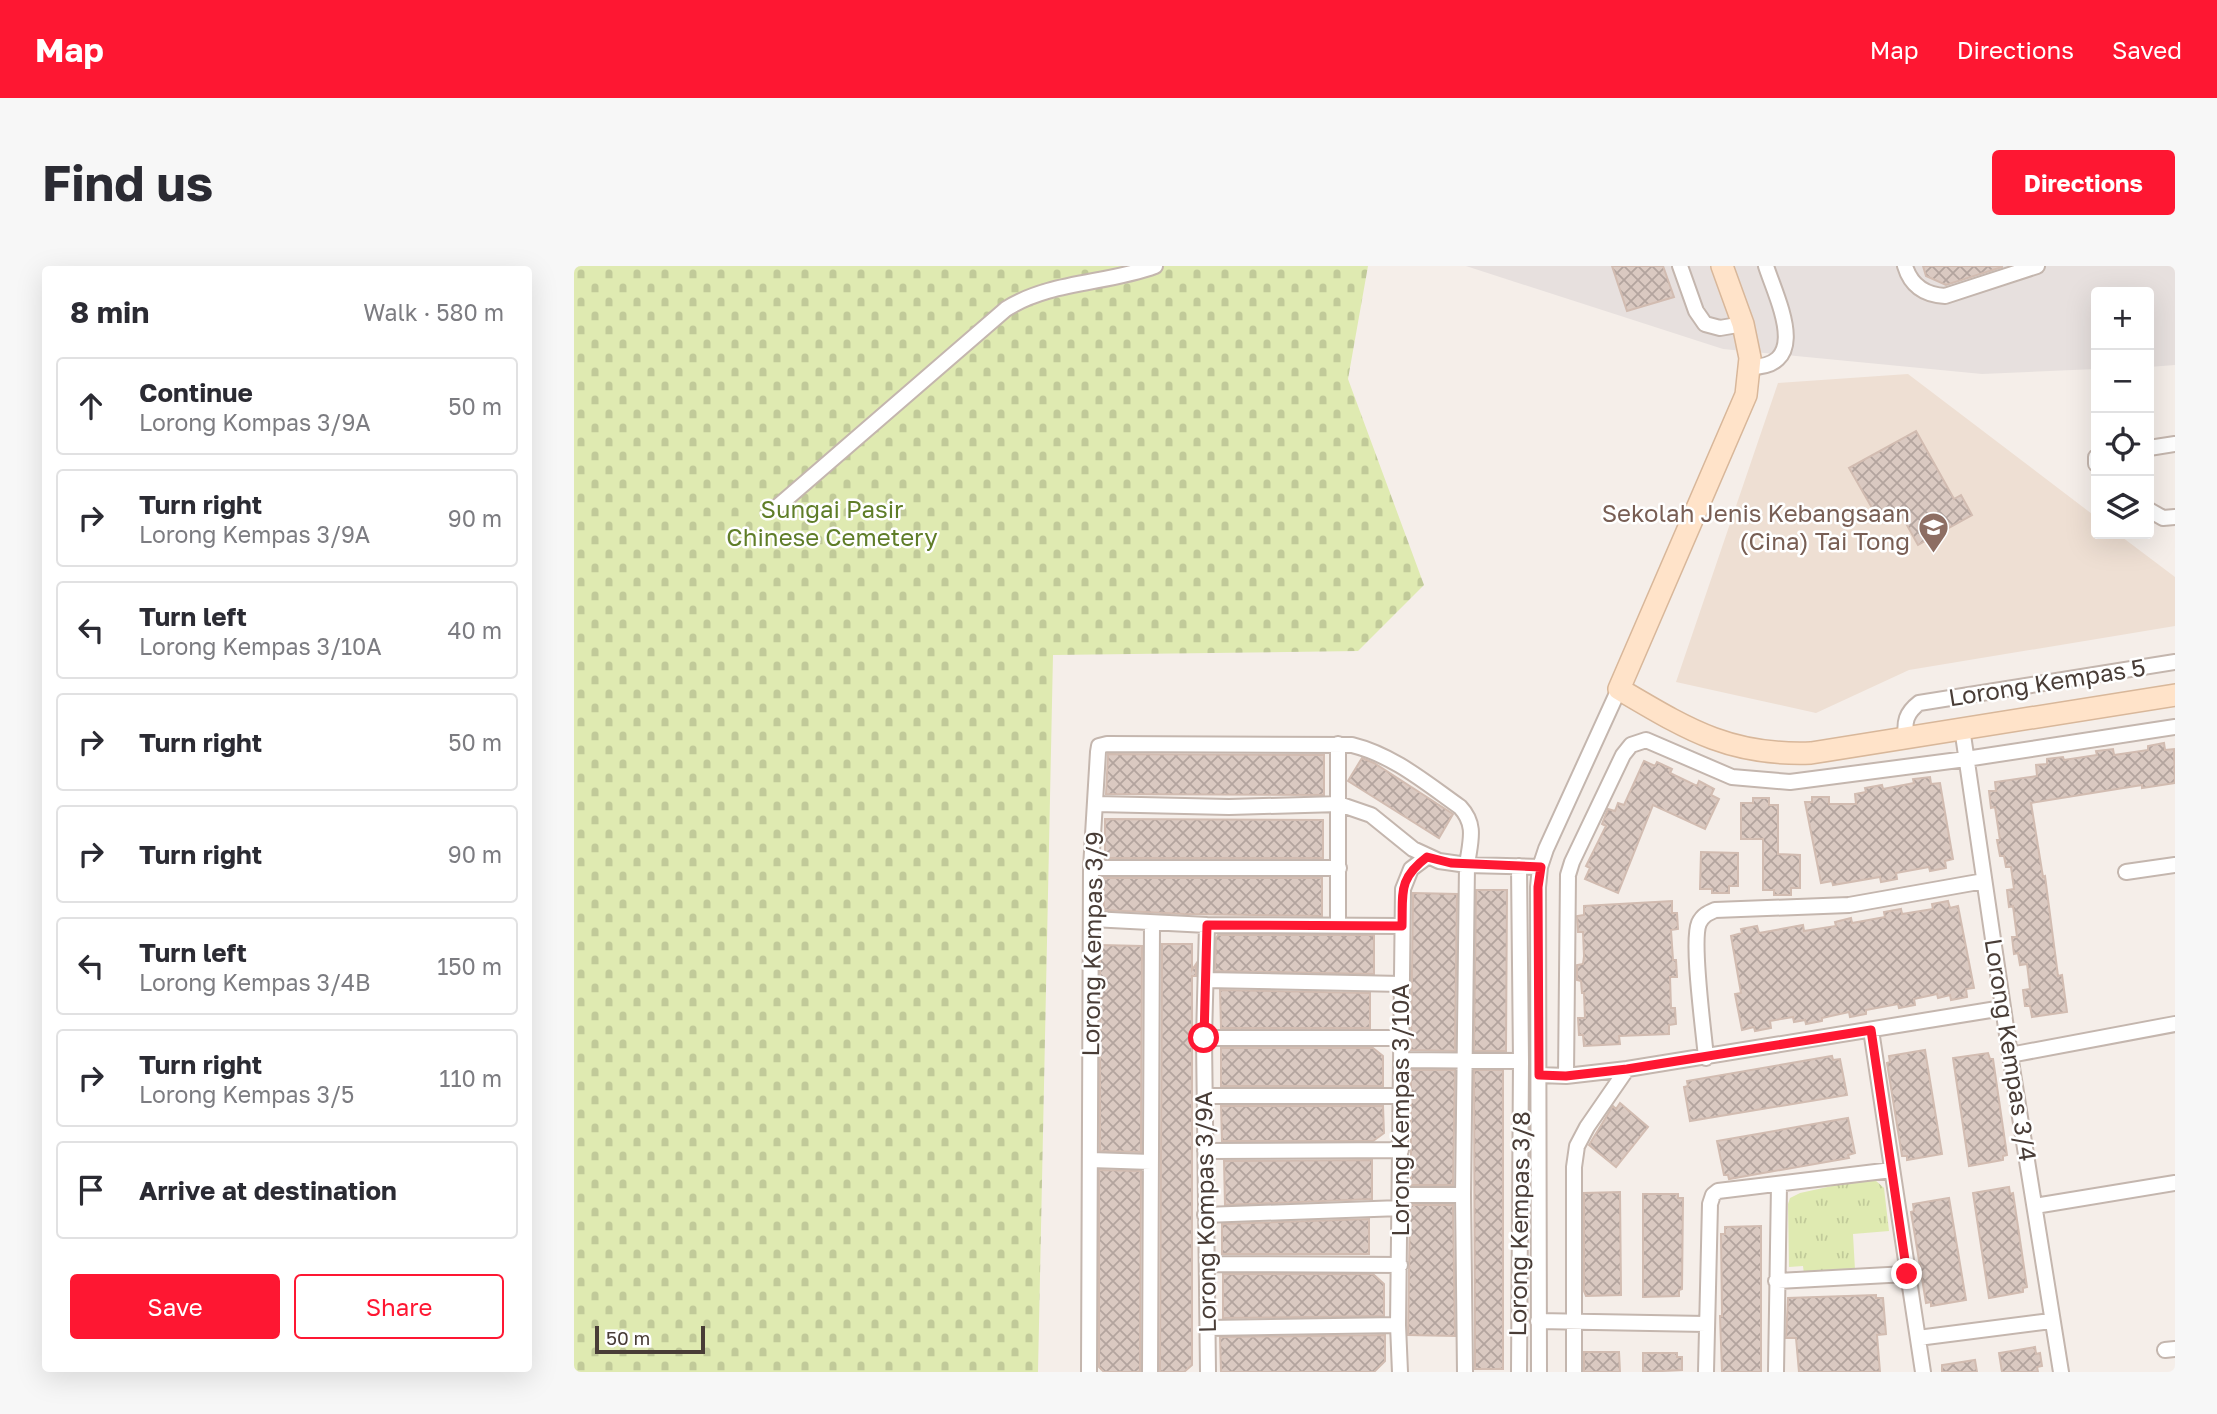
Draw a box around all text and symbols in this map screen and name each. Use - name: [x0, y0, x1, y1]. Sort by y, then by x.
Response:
- text: Map: [35, 30, 104, 69]
- text: Map: [1870, 35, 1919, 64]
- text: Directions: [1957, 35, 2074, 64]
- text: Saved: [2112, 35, 2182, 64]
- button: Directions: [1992, 150, 2175, 215]
- text: Find us: [42, 153, 213, 212]
- map controls: [2091, 287, 2154, 539]
- button: +: [2091, 287, 2154, 350]
- text: 8 min: [70, 294, 149, 330]
- text: Walk · 580 m: [363, 298, 504, 326]
- button: −: [2091, 350, 2154, 413]
- text: Continue: [139, 377, 253, 408]
- icon: ahead: [72, 387, 110, 425]
- text: 50 m: [448, 392, 502, 420]
- text: Lorong Kompas 3/9A: [139, 408, 371, 436]
- button: locate: [2091, 413, 2154, 476]
- button: layers: [2091, 476, 2154, 539]
- text: Turn right: [139, 489, 262, 520]
- park label: Sungai Pasir Chinese Cemetery: [726, 494, 938, 551]
- place label: Sekolah Jenis Kebangsaan (Cina) Tai Tong: [1602, 498, 1910, 555]
- icon: right: [72, 499, 110, 537]
- text: 90 m: [448, 504, 502, 532]
- school or university icon: Sekolah Jenis Kebangsaan (Cina) Tai Tong: [1916, 511, 1950, 555]
- text: Lorong Kempas 3/9A: [139, 520, 370, 548]
- text: Turn left: [139, 601, 247, 632]
- icon: left: [72, 611, 110, 649]
- text: 40 m: [448, 616, 502, 644]
- text: Lorong Kempas 3/10A: [139, 632, 382, 660]
- street label: Lorong Kempas 5: [1946, 652, 2147, 711]
- icon: right: [72, 723, 110, 761]
- text: Turn right: [139, 727, 262, 758]
- text: 50 m: [448, 728, 502, 756]
- street label: Lorong Kempas 3/9: [1075, 831, 1108, 1057]
- icon: right: [72, 835, 110, 873]
- text: Turn right: [139, 839, 262, 870]
- text: 90 m: [448, 840, 502, 868]
- street label: Lorong Kempas 3/4: [1980, 936, 2043, 1163]
- text: Turn left: [139, 937, 247, 968]
- icon: left: [72, 947, 110, 985]
- text: 150 m: [437, 952, 502, 980]
- text: Lorong Kempas 3/4B: [139, 968, 370, 996]
- street label: Lorong Kempas 3/10A: [1385, 983, 1414, 1237]
- route start: [1188, 1022, 1219, 1053]
- text: Turn right: [139, 1049, 262, 1080]
- icon: right: [72, 1059, 110, 1097]
- text: 110 m: [439, 1064, 502, 1092]
- text: Lorong Kempas 3/5: [139, 1080, 354, 1108]
- street label: Lorong Kompas 3/9A: [1188, 1091, 1221, 1333]
- street label: Lorong Kempas 3/8: [1502, 1111, 1535, 1337]
- icon: arrive: [72, 1171, 110, 1209]
- text: Arrive at destination: [139, 1175, 397, 1206]
- route end: [1891, 1258, 1922, 1289]
- button: Save: [70, 1274, 280, 1339]
- button: Share: [294, 1274, 504, 1339]
- scale bar: [595, 1323, 705, 1355]
- text: 50 m: [606, 1326, 650, 1349]

